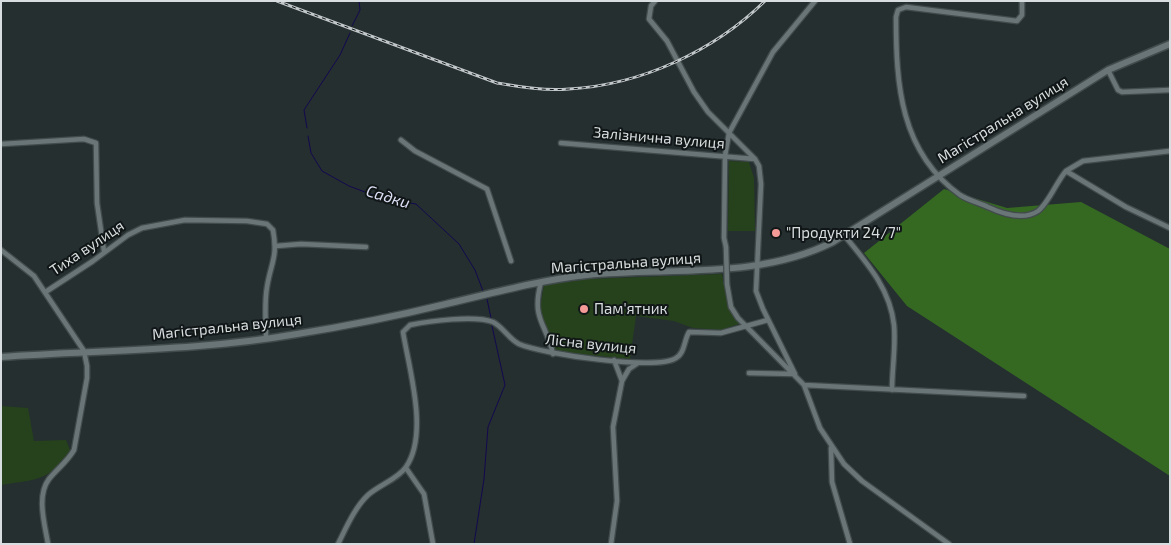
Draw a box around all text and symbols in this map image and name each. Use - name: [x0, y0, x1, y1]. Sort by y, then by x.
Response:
- street label: Магістральна вулиця: [934, 73, 1072, 167]
- street label: Залізнична вулиця: [592, 123, 726, 153]
- water label: Садки: [364, 181, 412, 213]
- street label: Тиха вулиця: [46, 217, 128, 279]
- place label: "Продукти 24/7": [786, 224, 901, 242]
- marker: "Продукти 24/7": [770, 227, 782, 239]
- street label: Магістральна вулиця: [550, 249, 702, 277]
- place label: Пам'ятник: [594, 300, 668, 318]
- marker: Пам'ятник: [578, 303, 590, 315]
- street label: Магістральна вулиця: [151, 310, 303, 344]
- street label: Лісна вулиця: [545, 330, 637, 358]

